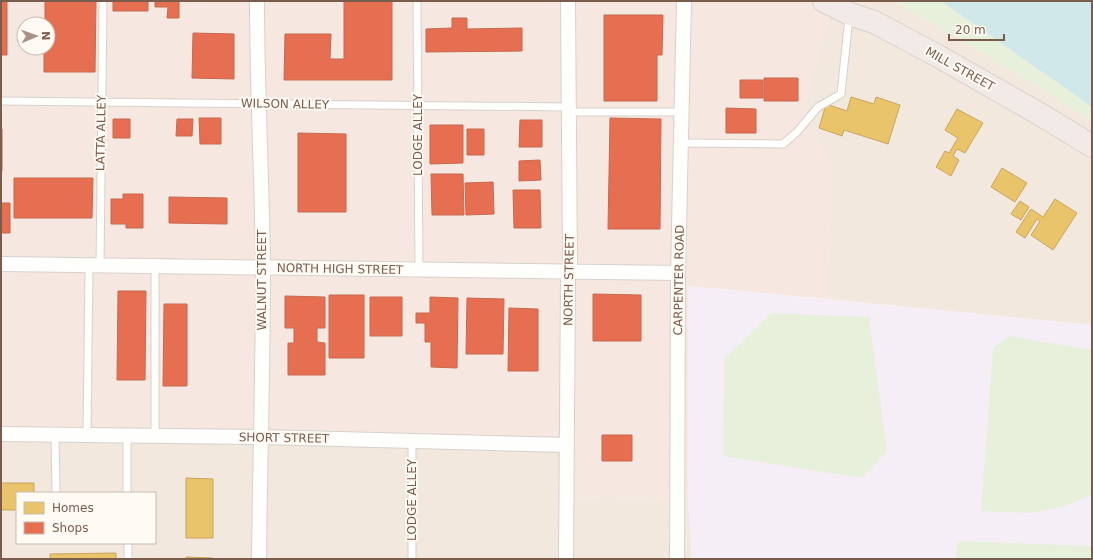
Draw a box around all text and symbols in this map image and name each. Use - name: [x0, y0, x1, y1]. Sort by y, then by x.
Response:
- north arrow: [16, 16, 56, 56]
- scale bar: [949, 16, 1004, 42]
- text: 20 m: [955, 23, 986, 37]
- text: N: [39, 31, 52, 41]
- street label: MILL STREET: [923, 44, 998, 94]
- street label: LODGE ALLEY: [411, 93, 425, 176]
- street label: LATTA ALLEY: [93, 94, 109, 171]
- street label: WILSON ALLEY: [241, 96, 330, 112]
- street label: CARPENTER ROAD: [671, 224, 687, 336]
- street label: WALNUT STREET: [255, 229, 269, 330]
- street label: NORTH STREET: [561, 233, 577, 326]
- street label: NORTH HIGH STREET: [277, 261, 404, 277]
- street label: SHORT STREET: [239, 430, 330, 446]
- street label: LODGE ALLEY: [405, 458, 419, 541]
- legend: [16, 492, 156, 544]
- text: Homes: [52, 501, 94, 515]
- text: Shops: [52, 521, 88, 535]

